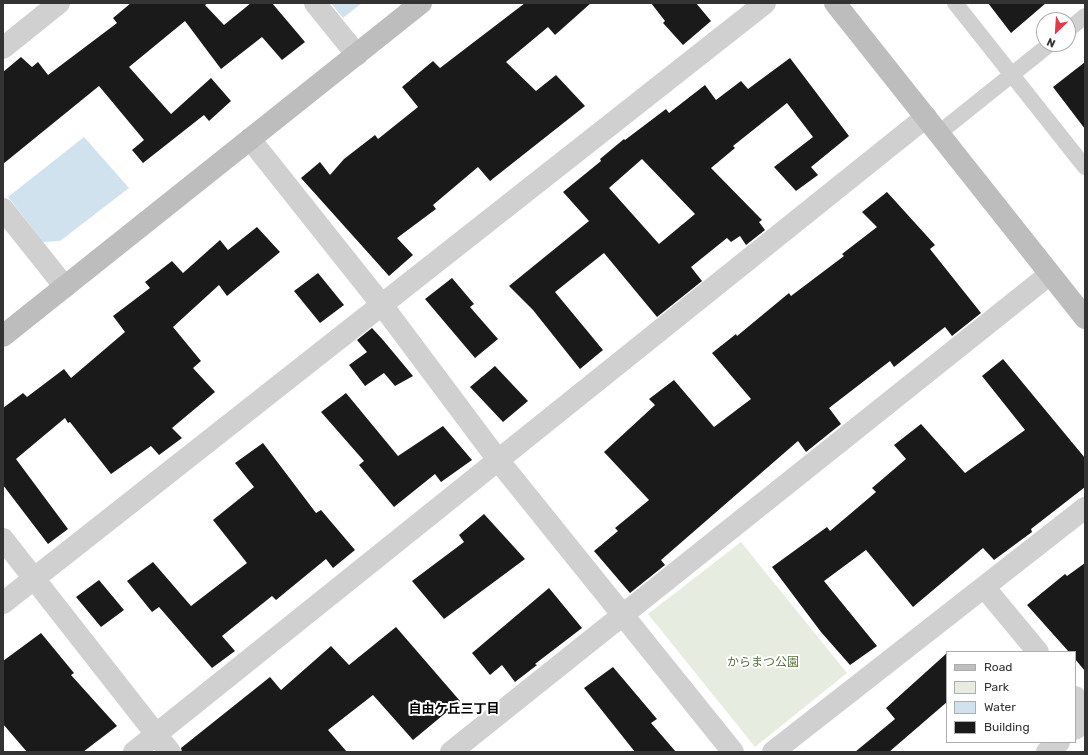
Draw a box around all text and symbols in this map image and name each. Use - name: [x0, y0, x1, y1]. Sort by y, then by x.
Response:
- north arrow: [1036, 12, 1076, 52]
- text: N: [1045, 35, 1057, 50]
- legend: [946, 651, 1076, 743]
- park label: からまつ公園: [727, 656, 799, 670]
- text: Road: [984, 660, 1012, 674]
- text: Park: [984, 680, 1009, 694]
- text: Water: [984, 700, 1016, 714]
- district label: 自由ケ丘三丁目: [409, 701, 499, 717]
- text: Building: [984, 720, 1030, 734]

